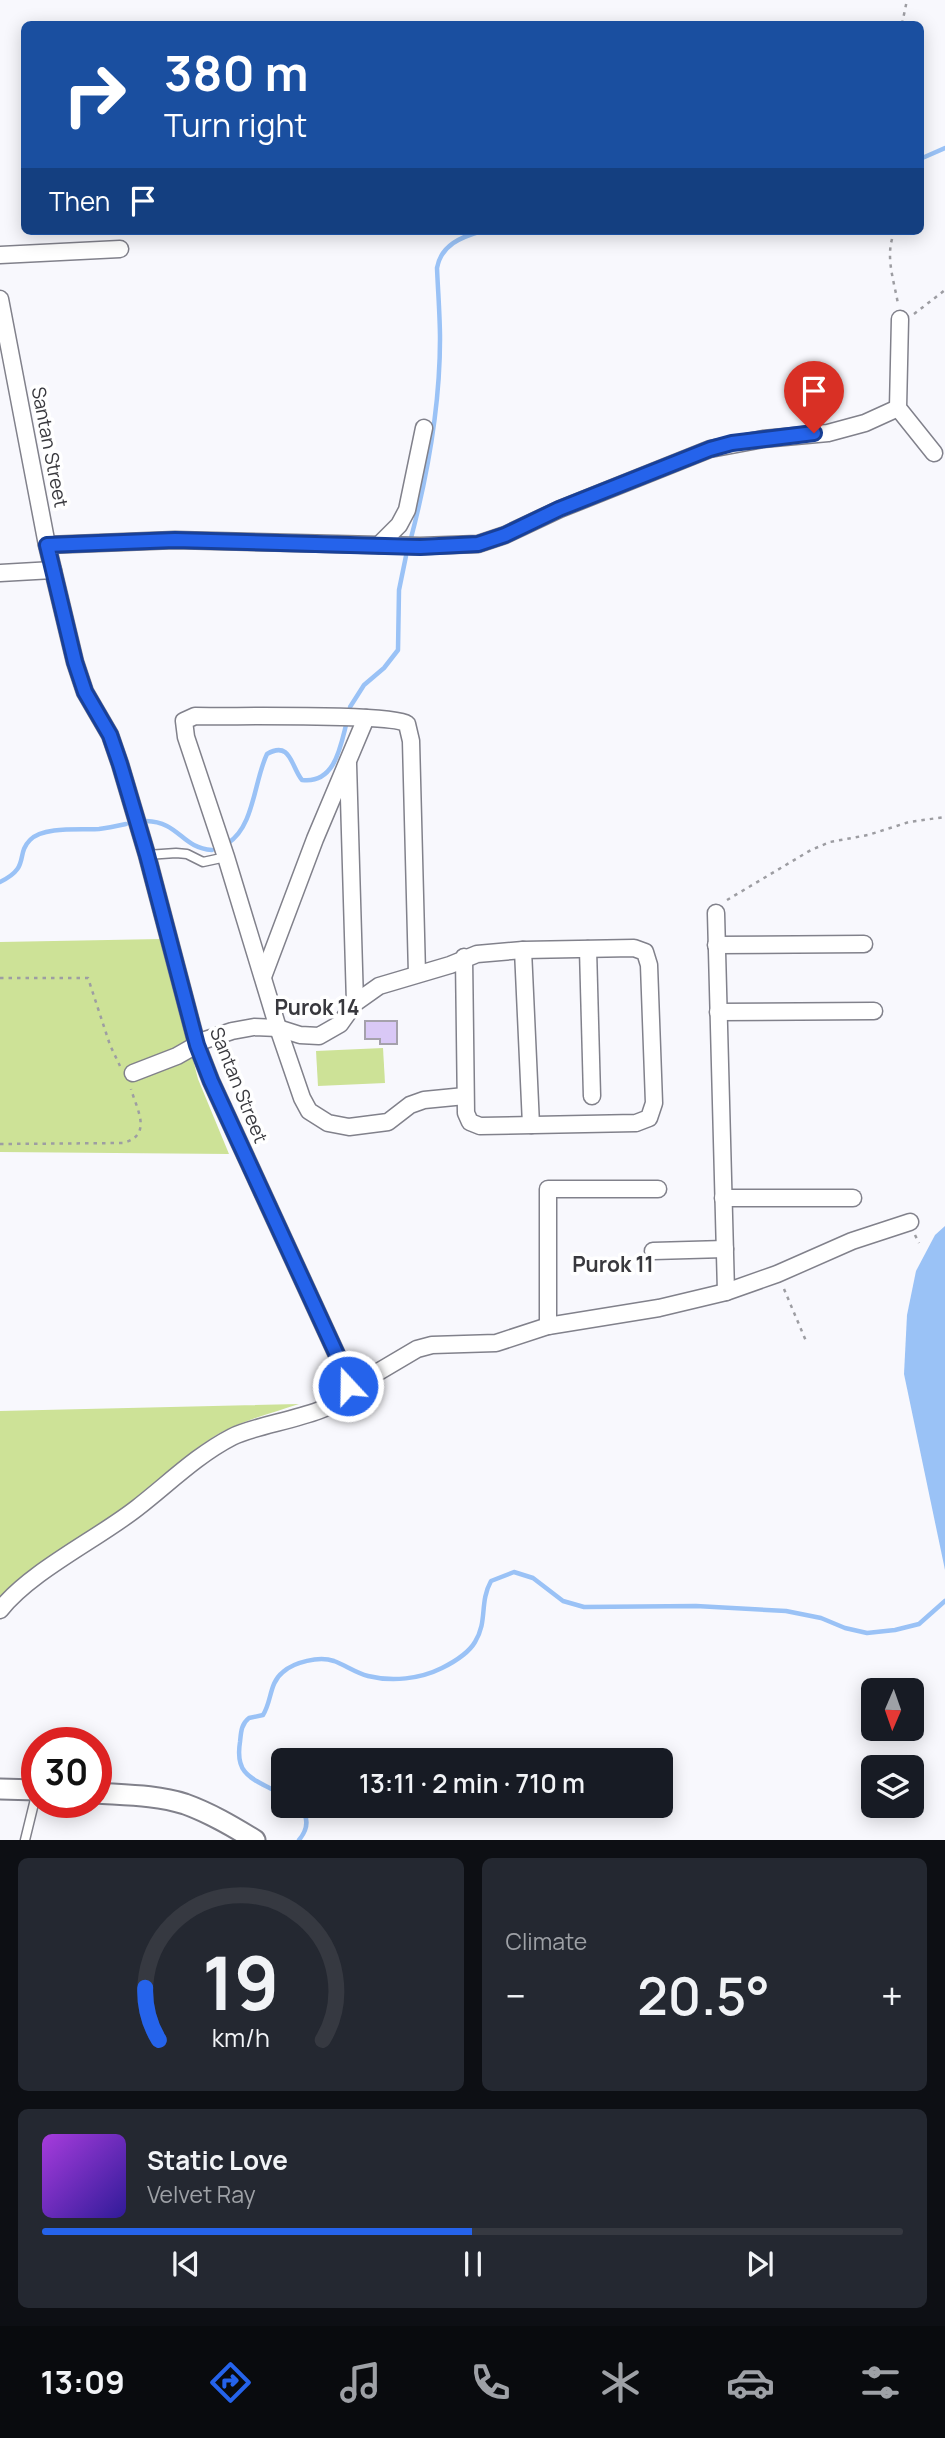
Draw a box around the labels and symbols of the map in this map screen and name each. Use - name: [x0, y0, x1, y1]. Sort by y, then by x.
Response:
- pin: [784, 361, 844, 433]
- street label: Santan Street: [26, 384, 74, 510]
- district label: Purok 14: [274, 993, 360, 1021]
- street label: Santan Street: [204, 1023, 274, 1147]
- district label: Purok 11: [572, 1250, 654, 1278]
- position arrow: [311, 1349, 385, 1423]
- north arrow: [861, 1678, 924, 1741]
- speed limit sign: 30: [21, 1727, 112, 1818]

